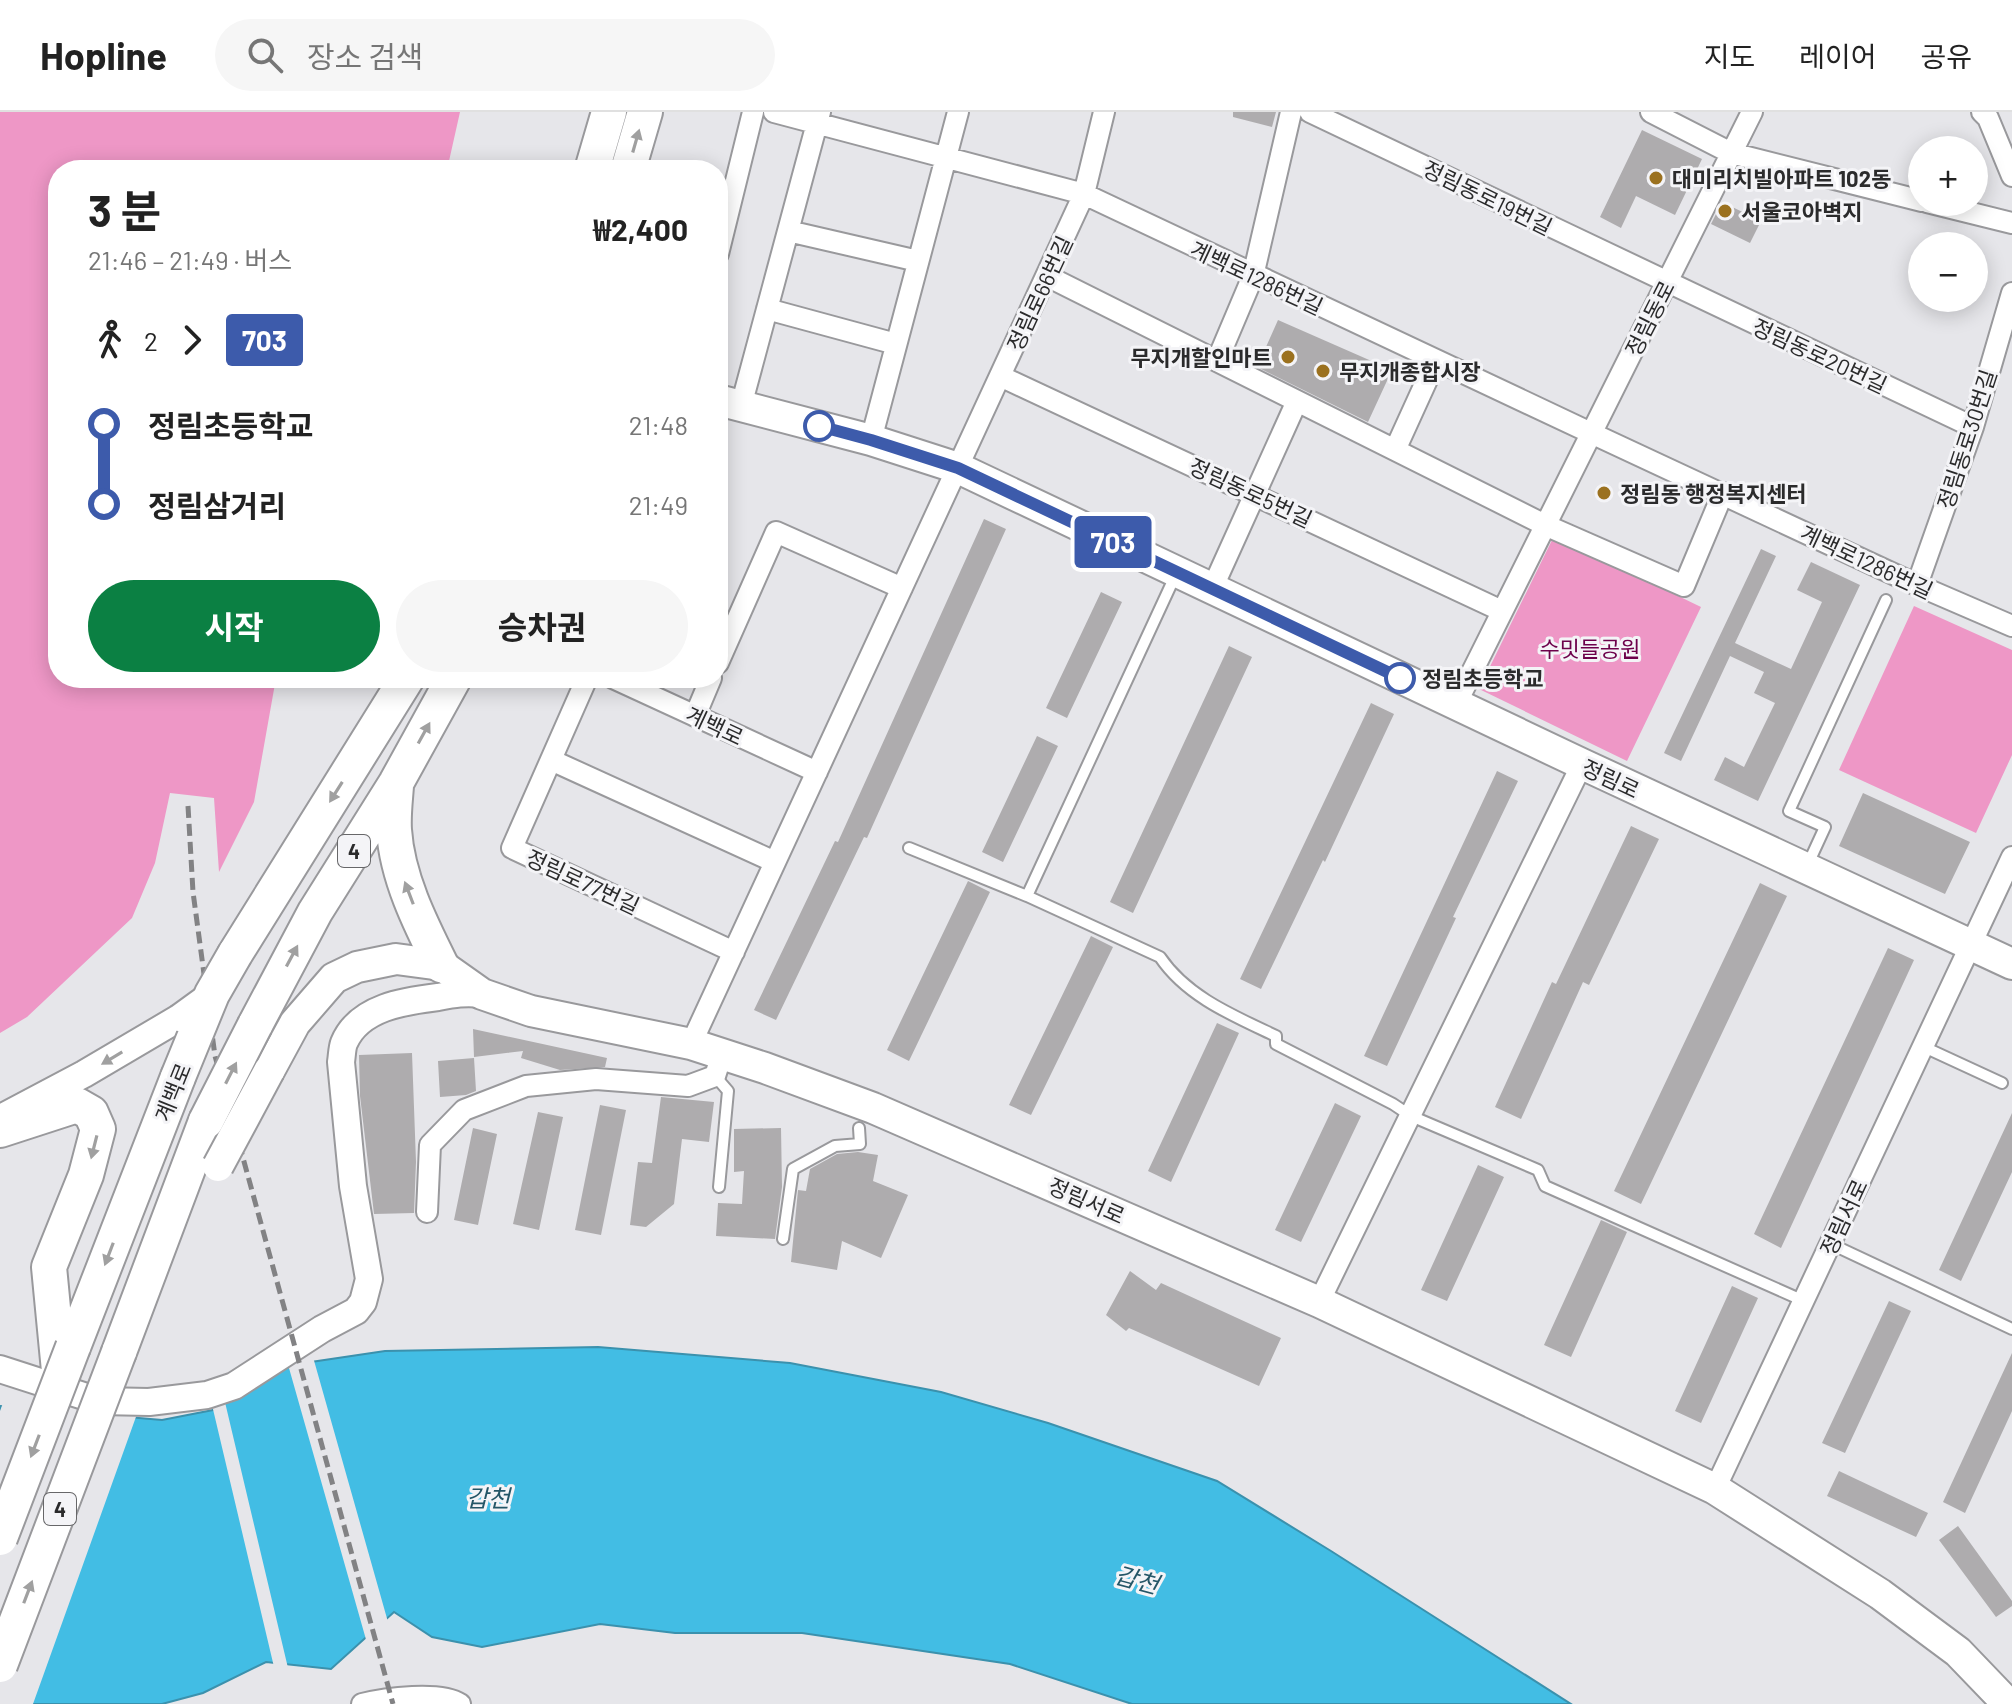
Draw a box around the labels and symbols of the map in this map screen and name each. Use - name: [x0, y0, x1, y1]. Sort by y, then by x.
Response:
- one-way arrow: [630, 128, 643, 152]
- street label: 정림동로19번길: [1419, 154, 1557, 240]
- place label: 대미리치빌아파트 102동: [1672, 165, 1891, 191]
- marker: 대미리치빌아파트 102동: [1647, 169, 1665, 187]
- place label: 서울코아벽지: [1741, 198, 1862, 224]
- marker: 서울코아벽지: [1716, 202, 1734, 220]
- street label: 정림로66번길: [1001, 231, 1077, 355]
- street label: 계백로1286번길: [1186, 235, 1328, 319]
- street label: 정림동로: [1619, 276, 1679, 360]
- street label: 정림동로20번길: [1748, 312, 1892, 398]
- place label: 무지개할인마트: [1130, 344, 1272, 370]
- marker: 무지개할인마트: [1279, 348, 1297, 366]
- place label: 무지개종합시장: [1339, 358, 1481, 384]
- marker: 무지개종합시장: [1314, 362, 1332, 380]
- street label: 정림동로30번길: [1931, 366, 2001, 512]
- unlabelled marker: [804, 411, 834, 441]
- street label: 정림동로5번길: [1185, 452, 1317, 532]
- place label: 정림동 행정복지센터: [1620, 480, 1807, 506]
- marker: 정림동 행정복지센터: [1595, 484, 1613, 502]
- line badge: 703: [1067, 516, 1159, 568]
- street label: 계백로1286번길: [1796, 519, 1938, 603]
- park label: 수밋들공원: [1539, 635, 1641, 661]
- marker: 정림초등학교: [1385, 663, 1415, 693]
- place label: 정림초등학교: [1422, 665, 1543, 691]
- street label: 계백로: [682, 700, 748, 750]
- one-way arrow: [417, 721, 431, 744]
- street label: 정림로: [1578, 753, 1644, 803]
- one-way arrow: [328, 781, 343, 802]
- road number: 4: [338, 835, 370, 867]
- street label: 정림로77번길: [522, 843, 644, 919]
- one-way arrow: [403, 881, 416, 905]
- one-way arrow: [285, 945, 298, 968]
- one-way arrow: [101, 1051, 123, 1065]
- street label: 계백로: [149, 1059, 195, 1125]
- one-way arrow: [224, 1062, 237, 1085]
- one-way arrow: [87, 1135, 100, 1160]
- street label: 정림서로: [1045, 1172, 1129, 1228]
- street label: 정림서로: [1814, 1175, 1872, 1259]
- one-way arrow: [102, 1242, 115, 1266]
- one-way arrow: [28, 1434, 41, 1458]
- water label: 갑천: [466, 1483, 513, 1512]
- road number: 4: [44, 1493, 76, 1525]
- water label: 갑천: [1112, 1559, 1165, 1599]
- one-way arrow: [22, 1580, 35, 1604]

